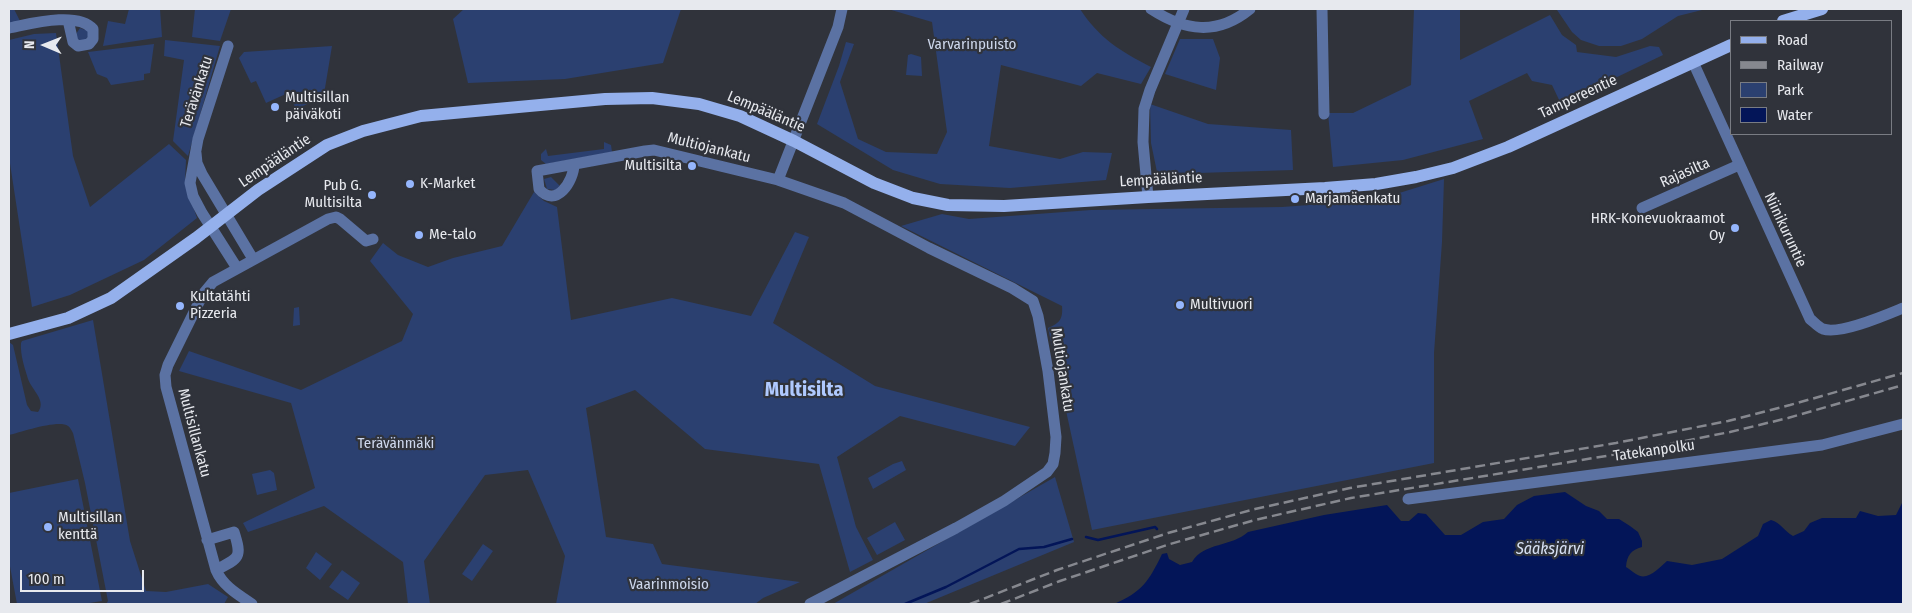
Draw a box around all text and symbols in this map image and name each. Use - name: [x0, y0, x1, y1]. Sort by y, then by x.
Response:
- north arrow: [20, 20, 70, 70]
- legend: [1730, 20, 1892, 135]
- text: Road: [1777, 31, 1808, 49]
- park label: Varvarinpuisto: [928, 36, 1016, 54]
- text: N: [21, 40, 38, 49]
- street label: Terävänkatu: [177, 54, 217, 130]
- text: Railway: [1777, 56, 1824, 74]
- street label: Tampereentie: [1536, 71, 1620, 123]
- text: Park: [1777, 81, 1804, 99]
- street label: Lempääläntie: [724, 88, 808, 136]
- place label: Multisillan päiväkoti: [285, 89, 349, 124]
- marker: Multisillan päiväkoti: [269, 101, 281, 113]
- text: Water: [1777, 106, 1812, 124]
- street label: Multiojankatu: [666, 129, 752, 167]
- street label: Lempääläntie: [236, 130, 314, 192]
- street label: Rajasilta: [1657, 154, 1713, 192]
- place label: Multisilta: [625, 157, 682, 175]
- marker: Multisilta: [686, 160, 698, 172]
- street label: Lempääläntie: [1119, 169, 1203, 191]
- place label: K-Market: [420, 175, 475, 193]
- place label: Pub G. Multisilta: [305, 177, 362, 212]
- marker: K-Market: [404, 178, 416, 190]
- marker: Pub G. Multisilta: [366, 189, 378, 201]
- place label: Marjamäenkatu: [1305, 190, 1400, 208]
- street label: Niinikuruntie: [1760, 190, 1810, 270]
- marker: Marjamäenkatu: [1289, 193, 1301, 205]
- place label: HRK-Konevuokraamot Oy: [1591, 210, 1725, 245]
- marker: HRK-Konevuokraamot Oy: [1729, 222, 1741, 234]
- place label: Me-talo: [429, 226, 476, 244]
- marker: Me-talo: [413, 229, 425, 241]
- place label: Kultatähti Pizzeria: [190, 288, 250, 323]
- place label: Multivuori: [1190, 296, 1253, 314]
- marker: Multivuori: [1174, 299, 1186, 311]
- marker: Kultatähti Pizzeria: [174, 300, 186, 312]
- street label: Multiojankatu: [1046, 327, 1078, 413]
- district label: Multisilta: [765, 378, 843, 402]
- street label: Multisillankatu: [173, 387, 215, 479]
- park label: Terävänmäki: [358, 435, 434, 453]
- street label: Tatekanpolku: [1612, 436, 1696, 466]
- place label: Multisillan kenttä: [58, 509, 122, 544]
- marker: Multisillan kenttä: [42, 521, 54, 533]
- water label: Sääksjärvi: [1516, 540, 1584, 560]
- scale bar: [22, 560, 146, 592]
- text: 100 m: [28, 570, 65, 588]
- park label: Vaarinmoisio: [629, 576, 709, 594]

